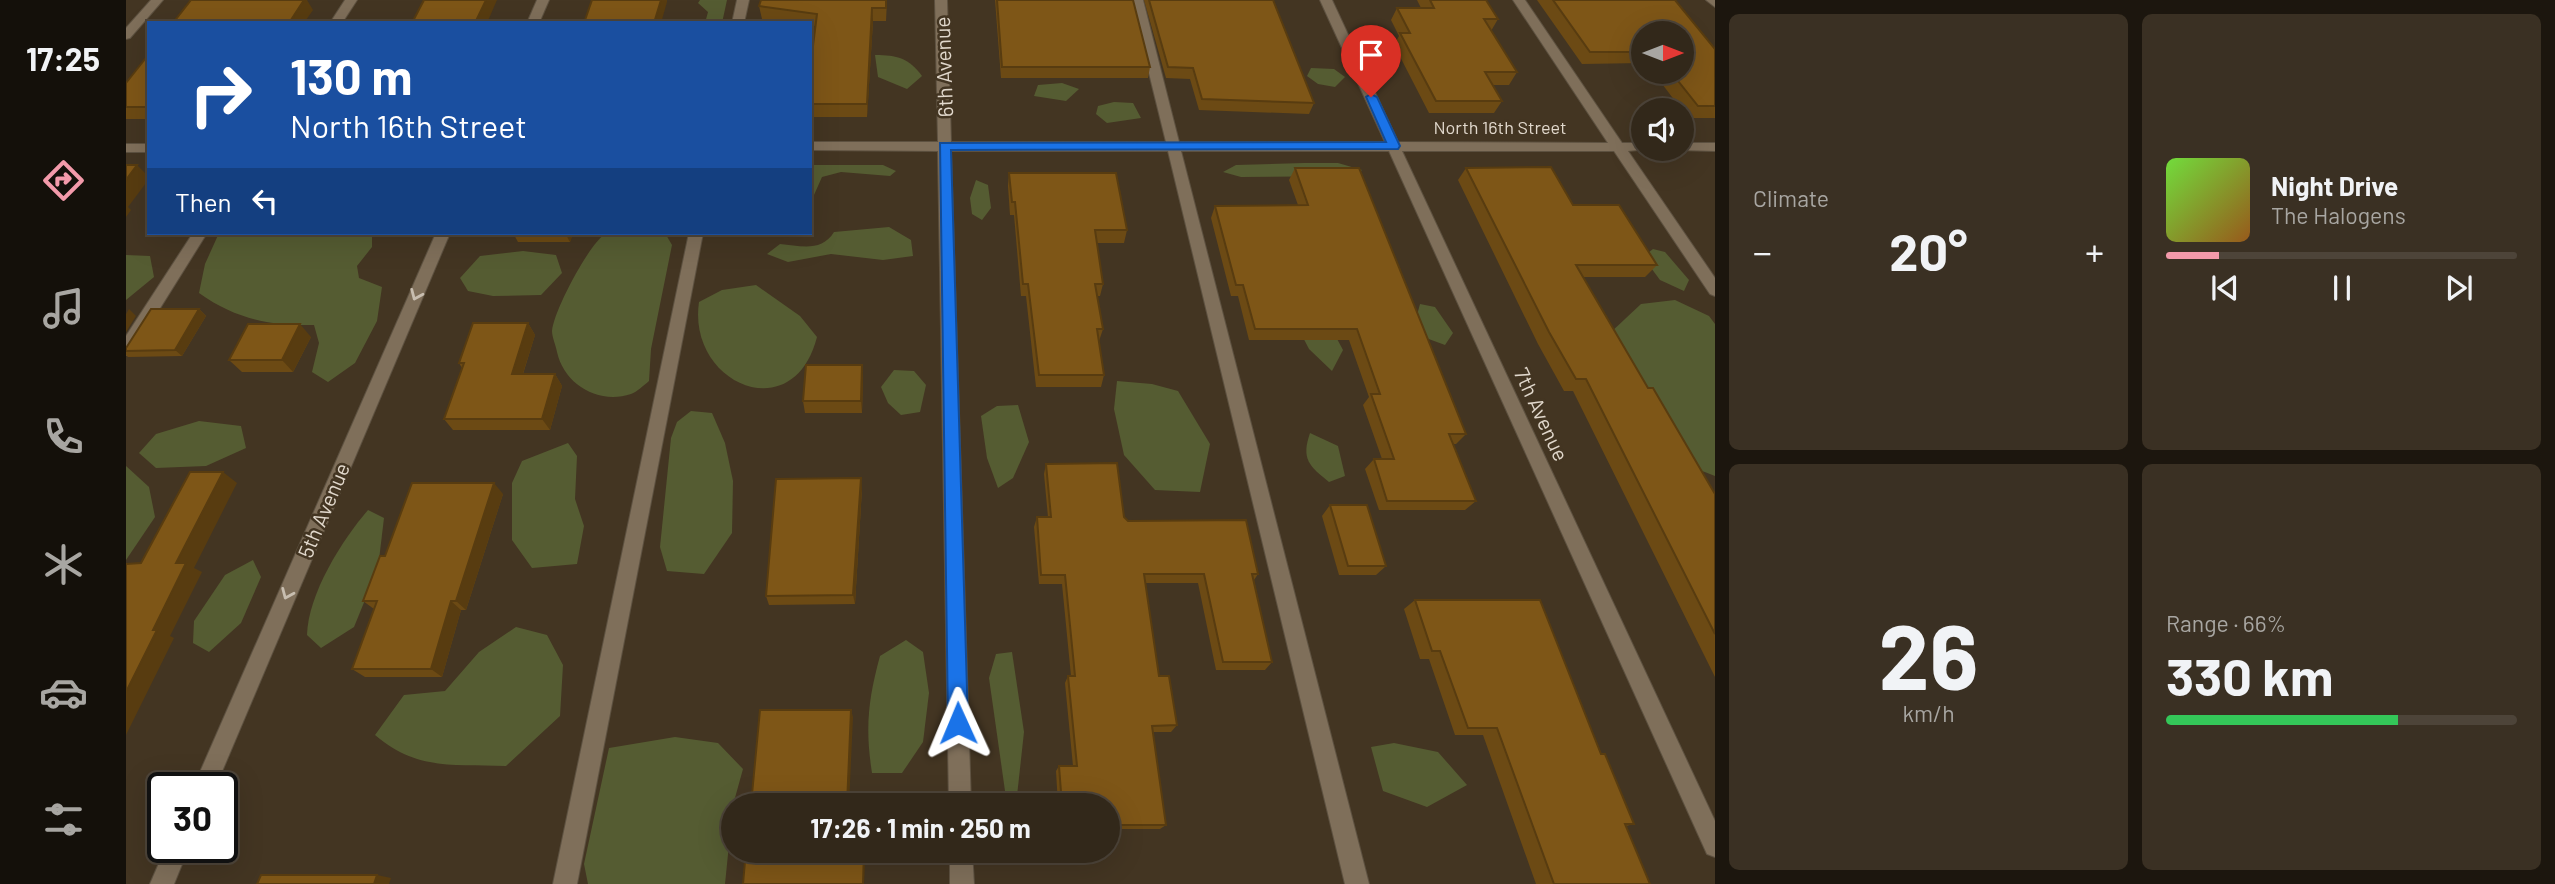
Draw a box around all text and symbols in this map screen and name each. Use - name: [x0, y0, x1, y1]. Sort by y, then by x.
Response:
- street label: 6th Avenue: [929, 16, 957, 118]
- north arrow: [1631, 21, 1694, 84]
- map controls: [1631, 21, 1694, 161]
- pin: [1341, 25, 1401, 97]
- icon: arrive: [1352, 36, 1390, 74]
- text: 17:25: [26, 39, 100, 77]
- text: 130 m: [290, 46, 412, 105]
- icon: right: [175, 49, 266, 140]
- button: sound: [1631, 98, 1694, 161]
- text: North 16th Street: [290, 106, 527, 144]
- street label: North 16th Street: [1433, 116, 1567, 138]
- icon: directions: [39, 156, 88, 205]
- text: Night Drive: [2271, 170, 2398, 201]
- icon: left: [246, 182, 284, 220]
- text: Climate: [1753, 184, 1829, 212]
- text: Then: [175, 186, 232, 217]
- text: The Halogens: [2271, 201, 2406, 229]
- text: 20°: [1889, 219, 1968, 281]
- text: −: [1753, 228, 1772, 274]
- text: +: [2085, 228, 2104, 274]
- icon: previous: [2206, 269, 2244, 307]
- icon: pause: [2323, 269, 2361, 307]
- icon: next: [2440, 269, 2478, 307]
- icon: music: [39, 284, 88, 333]
- one-way arrow: [410, 288, 424, 301]
- street label: 7th Avenue: [1510, 363, 1574, 465]
- icon: phone: [39, 412, 88, 461]
- street label: 5th Avenue: [292, 459, 354, 561]
- icon: climate: [39, 540, 88, 589]
- one-way arrow: [281, 587, 295, 600]
- text: 26: [1879, 599, 1978, 708]
- text: Range · 66%: [2166, 609, 2286, 637]
- text: 330 km: [2166, 644, 2333, 706]
- icon: car: [39, 668, 88, 717]
- position arrow: [921, 686, 995, 760]
- text: km/h: [1902, 699, 1955, 727]
- speed limit sign: 30: [147, 772, 238, 863]
- icon: filters: [39, 795, 88, 844]
- text: 17:26 · 1 min · 250 m: [810, 812, 1031, 843]

